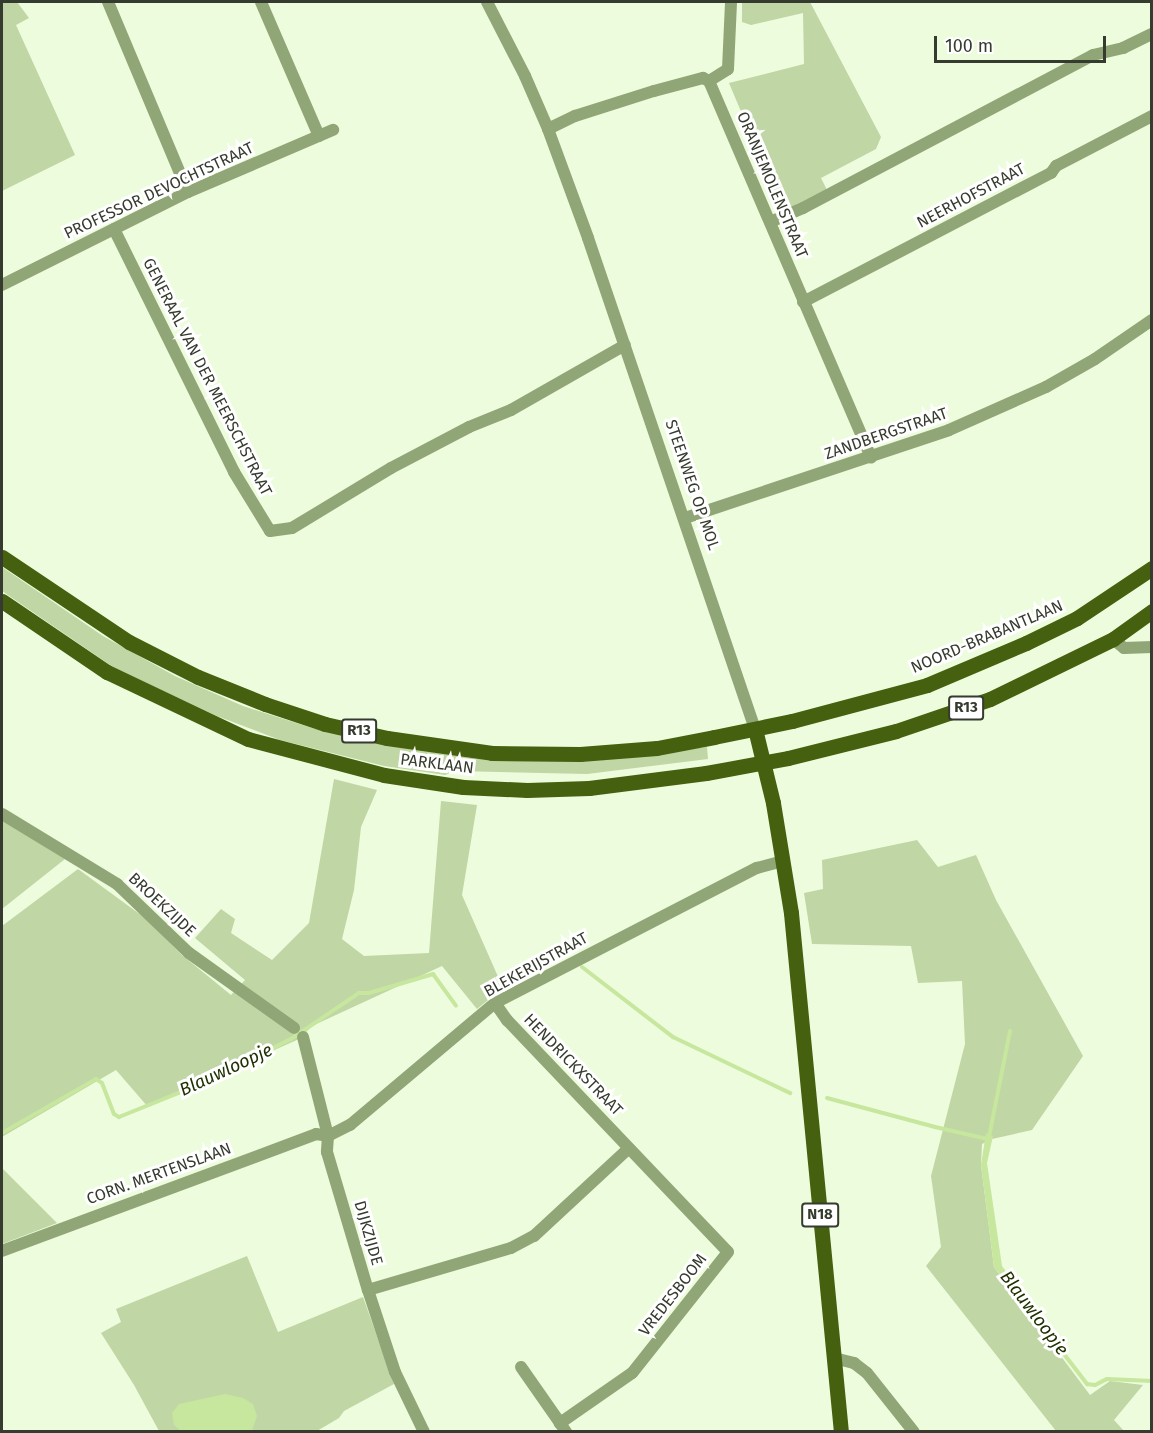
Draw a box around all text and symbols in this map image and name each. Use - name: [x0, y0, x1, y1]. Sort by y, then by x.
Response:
- scale bar: [937, 24, 1110, 62]
- text: 100 m: [945, 35, 993, 57]
- street label: ORANJEMOLENSTRAAT: [732, 109, 812, 261]
- street label: PROFESSOR DEVOCHTSTRAAT: [61, 139, 257, 243]
- street label: NEERHOFSTRAAT: [914, 160, 1028, 232]
- street label: GENERAAL VAN DER MEERSCHSTRAAT: [139, 255, 275, 499]
- street label: ZANDBERGSTRAAT: [822, 404, 950, 464]
- street label: STEENWEG OP MOL: [661, 417, 723, 553]
- street label: NOORD-BRABANTLAAN: [908, 596, 1066, 678]
- road number: R13: [948, 696, 984, 720]
- road number: R13: [341, 719, 377, 743]
- street label: PARKLAAN: [399, 750, 475, 778]
- street label: BROEKZIJDE: [124, 869, 200, 941]
- street label: BLEKERIJSTRAAT: [481, 929, 591, 1001]
- street label: HENDRICKXSTRAAT: [520, 1010, 626, 1120]
- water label: Blauwloopje: [176, 1039, 276, 1101]
- street label: CORN. MERTENSLAAN: [84, 1139, 234, 1209]
- street label: DIJKZIJDE: [350, 1199, 386, 1267]
- road number: N18: [800, 1203, 840, 1227]
- street label: VREDESBOOM: [635, 1250, 711, 1340]
- water label: Blauwloopje: [995, 1267, 1073, 1359]

